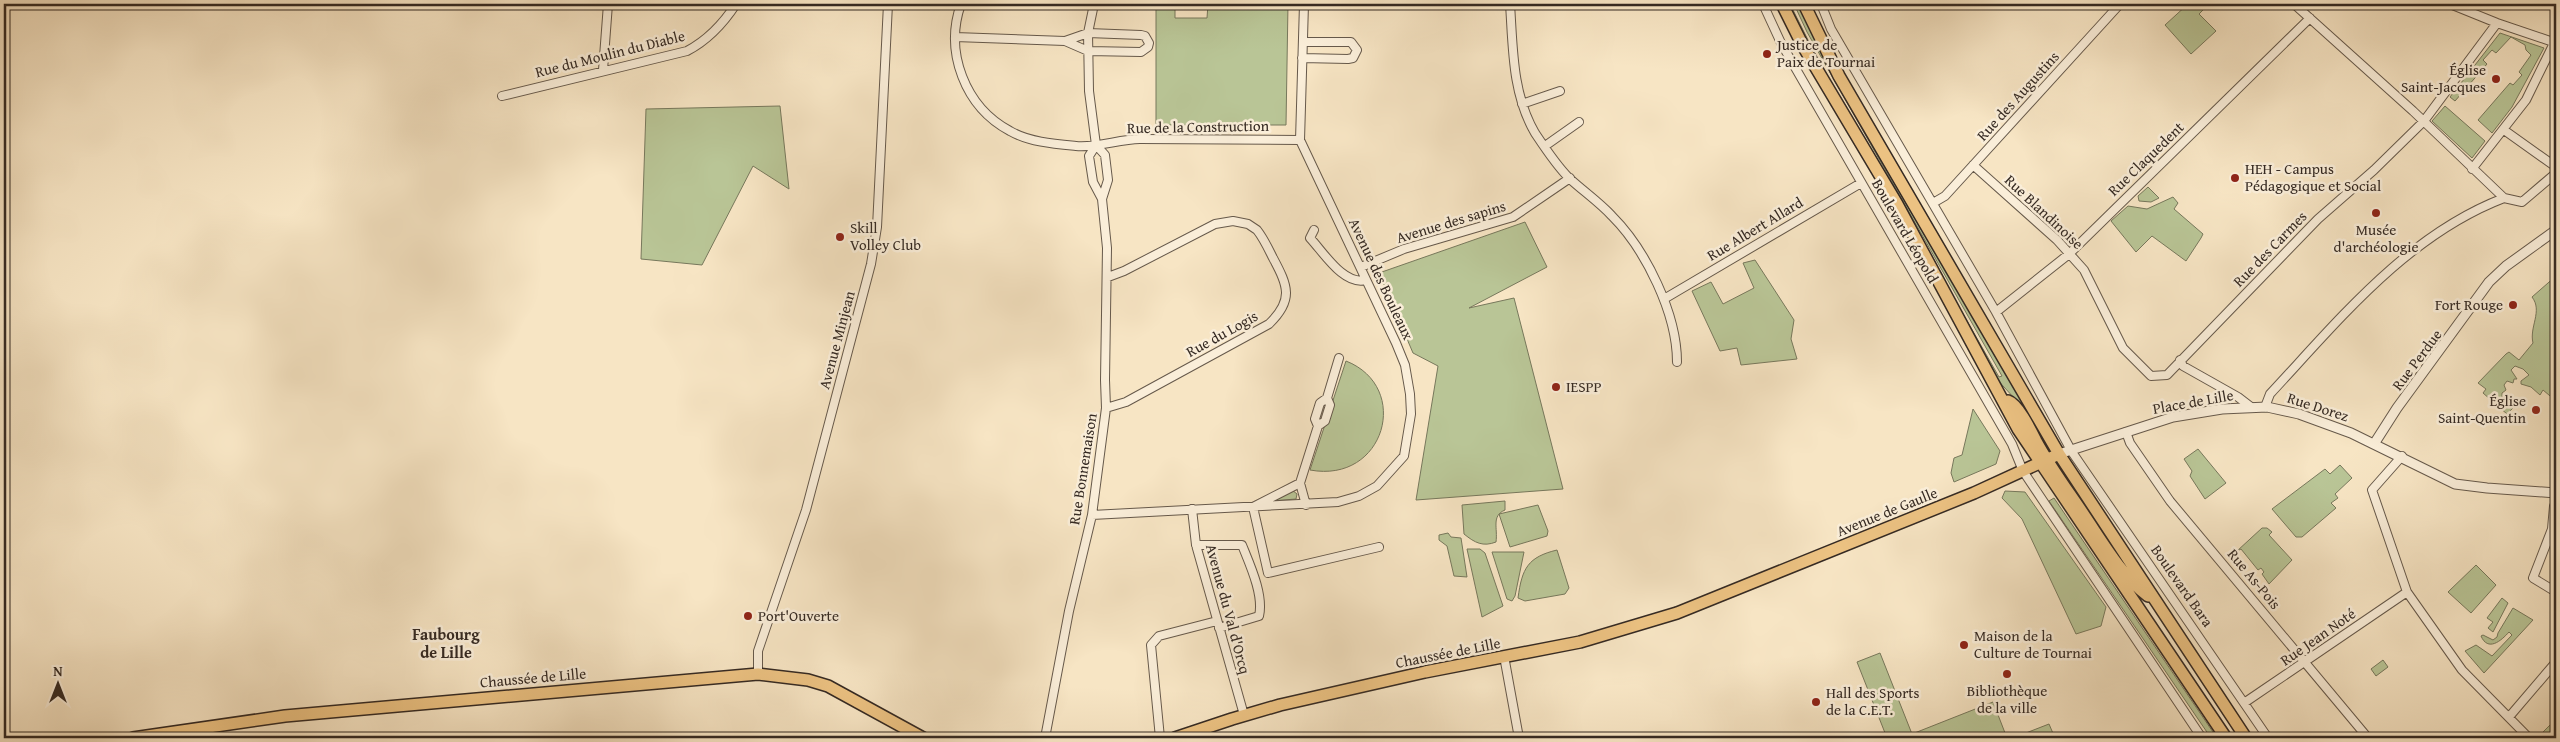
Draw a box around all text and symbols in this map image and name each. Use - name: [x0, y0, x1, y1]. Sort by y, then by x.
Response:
- street label: Rue du Moulin du Diable: [533, 25, 687, 82]
- place label: Justice de Paix de Tournai: [1775, 34, 1875, 72]
- street label: Rue des Augustins: [1972, 46, 2064, 145]
- marker: Justice de Paix de Tournai: [1761, 48, 1773, 60]
- place label: Église Saint-Jacques: [2401, 59, 2486, 97]
- marker: Église Saint-Jacques: [2490, 73, 2502, 85]
- street label: Rue de la Construction: [1127, 115, 1270, 138]
- street label: Rue Claquedent: [2103, 116, 2189, 200]
- place label: HEH - Campus Pédagogique et Social: [2245, 158, 2381, 196]
- street label: Rue Blandinoise: [2000, 170, 2088, 254]
- marker: HEH - Campus Pédagogique et Social: [2229, 172, 2241, 184]
- street label: Boulevard Léopold: [1867, 175, 1944, 287]
- street label: Rue Albert Allard: [1703, 192, 1807, 266]
- street label: Avenue des sapins: [1394, 195, 1508, 248]
- street label: Rue des Carmes: [2228, 206, 2311, 291]
- marker: Musée d'archéologie: [2370, 207, 2382, 219]
- street label: Avenue des Bouleaux: [1344, 214, 1419, 343]
- place label: Skill Volley Club: [850, 217, 921, 255]
- place label: Musée d'archéologie: [2333, 219, 2419, 257]
- marker: Skill Volley Club: [834, 231, 846, 243]
- street label: Avenue Minjean: [813, 288, 860, 391]
- place label: Fort Rouge: [2435, 294, 2503, 315]
- marker: Fort Rouge: [2507, 299, 2519, 311]
- street label: Rue du Logis: [1182, 305, 1261, 362]
- street label: Rue Perdue: [2387, 325, 2446, 395]
- place label: IESPP: [1566, 376, 1602, 397]
- marker: IESPP: [1550, 381, 1562, 393]
- street label: Place de Lille: [2151, 384, 2235, 419]
- street label: Rue Dorez: [2285, 387, 2352, 426]
- place label: Église Saint-Quentin: [2438, 390, 2527, 428]
- marker: Église Saint-Quentin: [2530, 404, 2542, 416]
- street label: Rue Bonnemaison: [1063, 411, 1102, 526]
- street label: Avenue de Gaulle: [1833, 482, 1940, 541]
- street label: Boulevard Bara: [2146, 540, 2219, 631]
- street label: Avenue du Val d'Orcq: [1201, 542, 1256, 676]
- street label: Rue As-Pois: [2223, 544, 2286, 613]
- street label: Rue Jean Noté: [2276, 603, 2360, 670]
- place label: Port'Ouverte: [758, 605, 839, 626]
- marker: Port'Ouverte: [742, 610, 754, 622]
- district label: Faubourg de Lille: [412, 622, 480, 664]
- place label: Maison de la Culture de Tournai: [1974, 625, 2092, 663]
- street label: Chaussée de Lille: [1394, 632, 1502, 673]
- marker: Maison de la Culture de Tournai: [1958, 639, 1970, 651]
- north arrow: [32, 660, 82, 710]
- text: N: [53, 661, 63, 681]
- street label: Chaussée de Lille: [479, 662, 587, 693]
- marker: Bibliothèque de la ville: [2001, 668, 2013, 680]
- place label: Bibliothèque de la ville: [1967, 680, 2047, 718]
- place label: Hall des Sports de la C.E.T.: [1826, 682, 1920, 720]
- marker: Hall des Sports de la C.E.T.: [1810, 696, 1822, 708]

